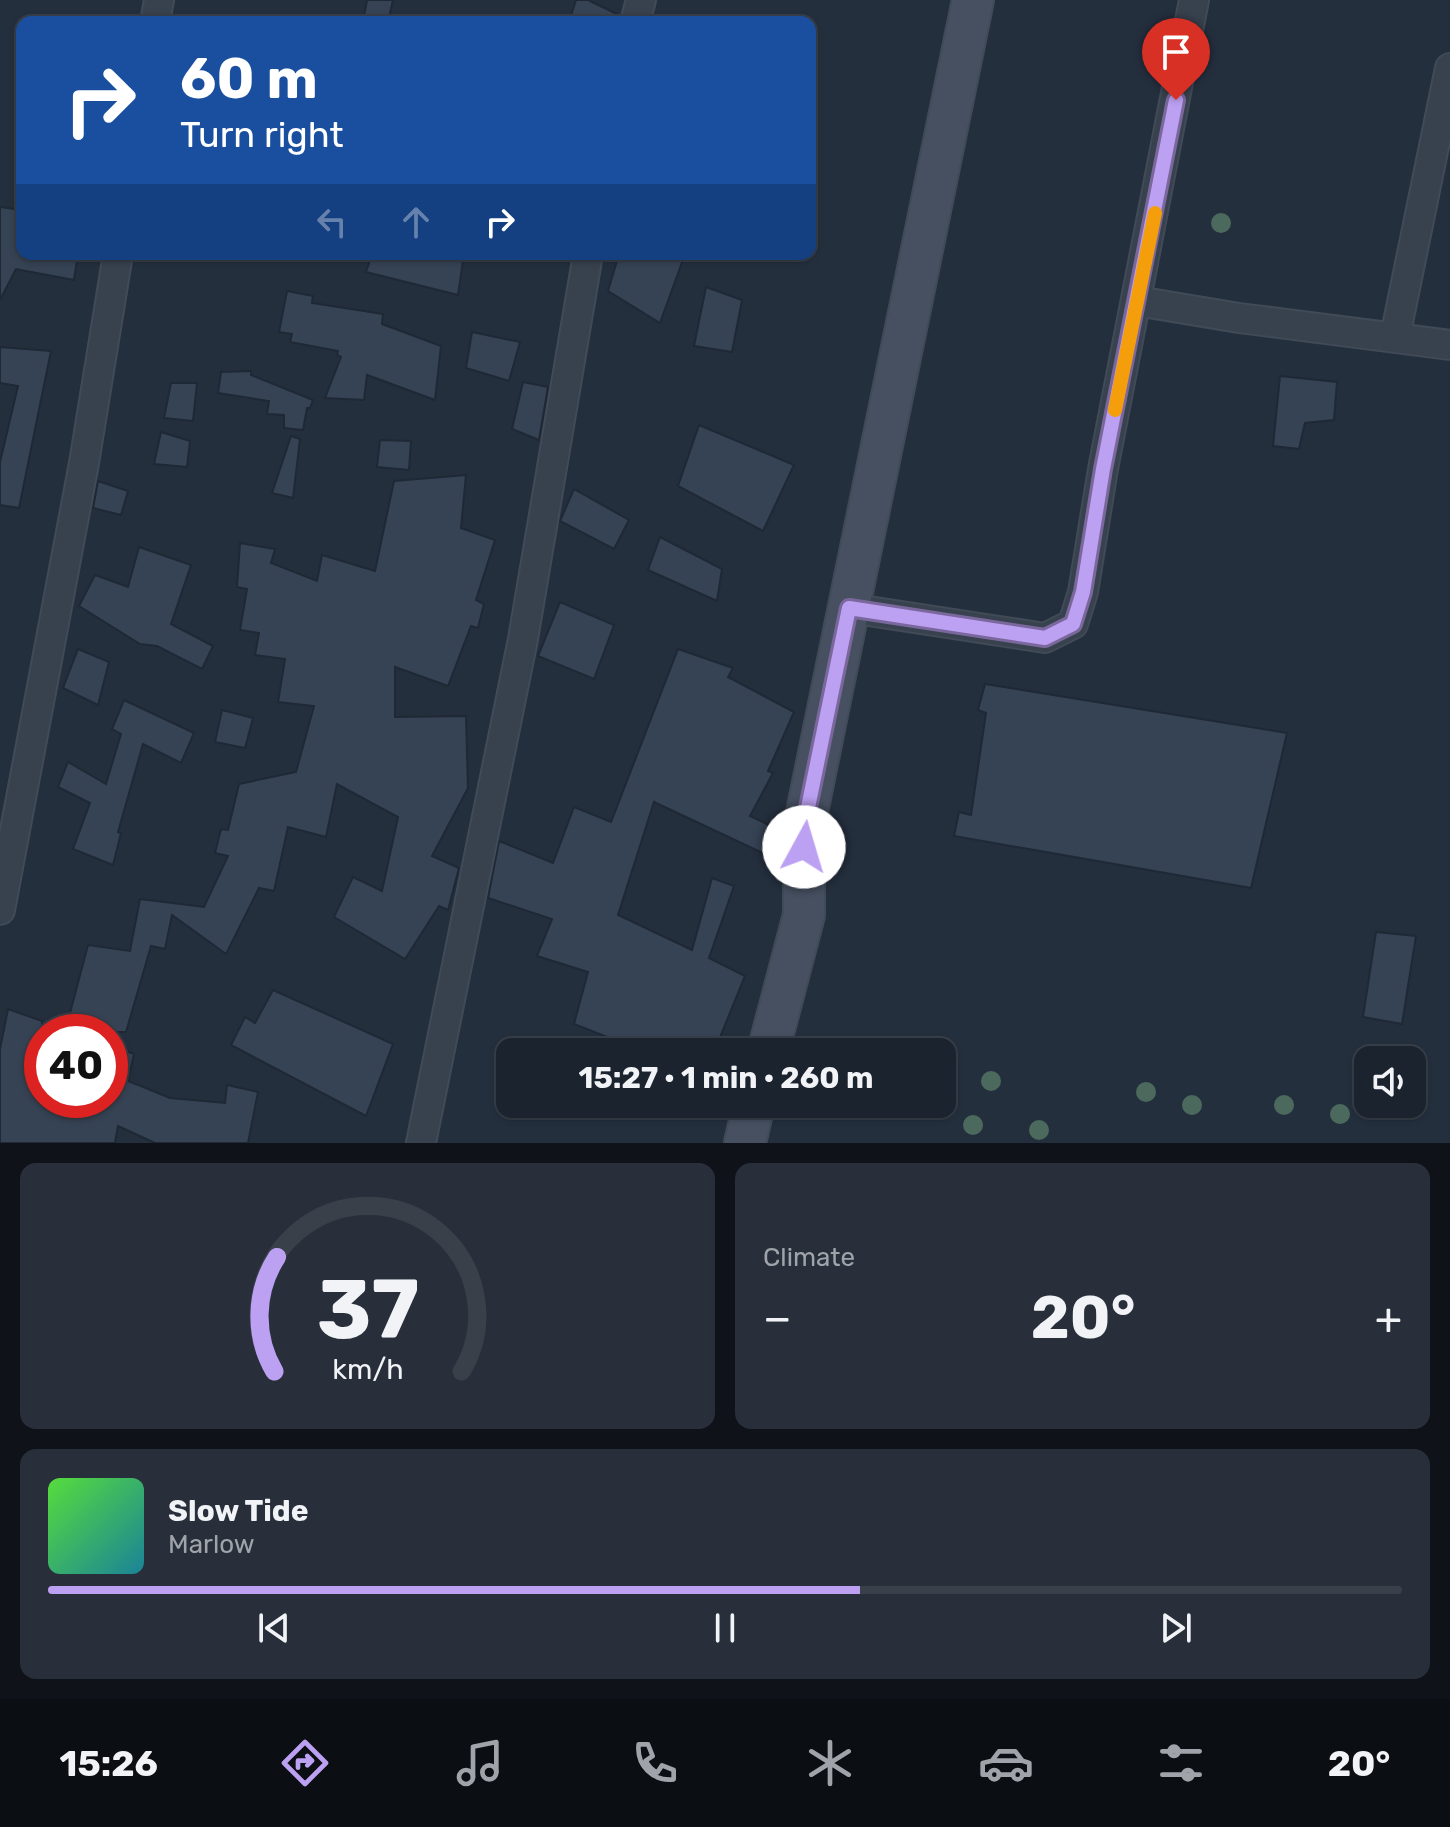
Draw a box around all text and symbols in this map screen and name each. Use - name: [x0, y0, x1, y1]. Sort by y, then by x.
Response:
- pin: [1142, 18, 1210, 100]
- icon: arrive: [1154, 30, 1198, 74]
- text: 60 m: [180, 46, 318, 112]
- icon: right: [48, 48, 152, 152]
- text: Turn right: [180, 113, 344, 156]
- icon: left: [310, 200, 354, 244]
- icon: ahead: [394, 200, 438, 244]
- icon: right: [478, 200, 522, 244]
- position arrow: [762, 805, 846, 889]
- speed limit sign: 40: [24, 1014, 128, 1118]
- map controls: [1354, 1046, 1426, 1118]
- button: sound: [1354, 1046, 1426, 1118]
- text: 15:27 · 1 min · 260 m: [578, 1060, 874, 1096]
- text: Climate: [763, 1242, 855, 1273]
- text: 37: [316, 1260, 419, 1359]
- text: 20°: [1031, 1282, 1135, 1353]
- text: −: [763, 1292, 792, 1344]
- text: +: [1375, 1292, 1402, 1344]
- text: km/h: [332, 1352, 403, 1386]
- text: Slow Tide: [168, 1493, 308, 1529]
- text: Marlow: [168, 1529, 255, 1560]
- icon: previous: [252, 1606, 296, 1650]
- icon: pause: [703, 1606, 747, 1650]
- icon: next: [1154, 1606, 1198, 1650]
- icon: directions: [277, 1735, 333, 1791]
- icon: music: [452, 1735, 508, 1791]
- icon: phone: [627, 1735, 683, 1791]
- icon: climate: [802, 1735, 858, 1791]
- icon: car: [978, 1735, 1034, 1791]
- icon: filters: [1153, 1735, 1209, 1791]
- text: 15:26: [60, 1742, 158, 1785]
- text: 20°: [1328, 1742, 1390, 1785]

